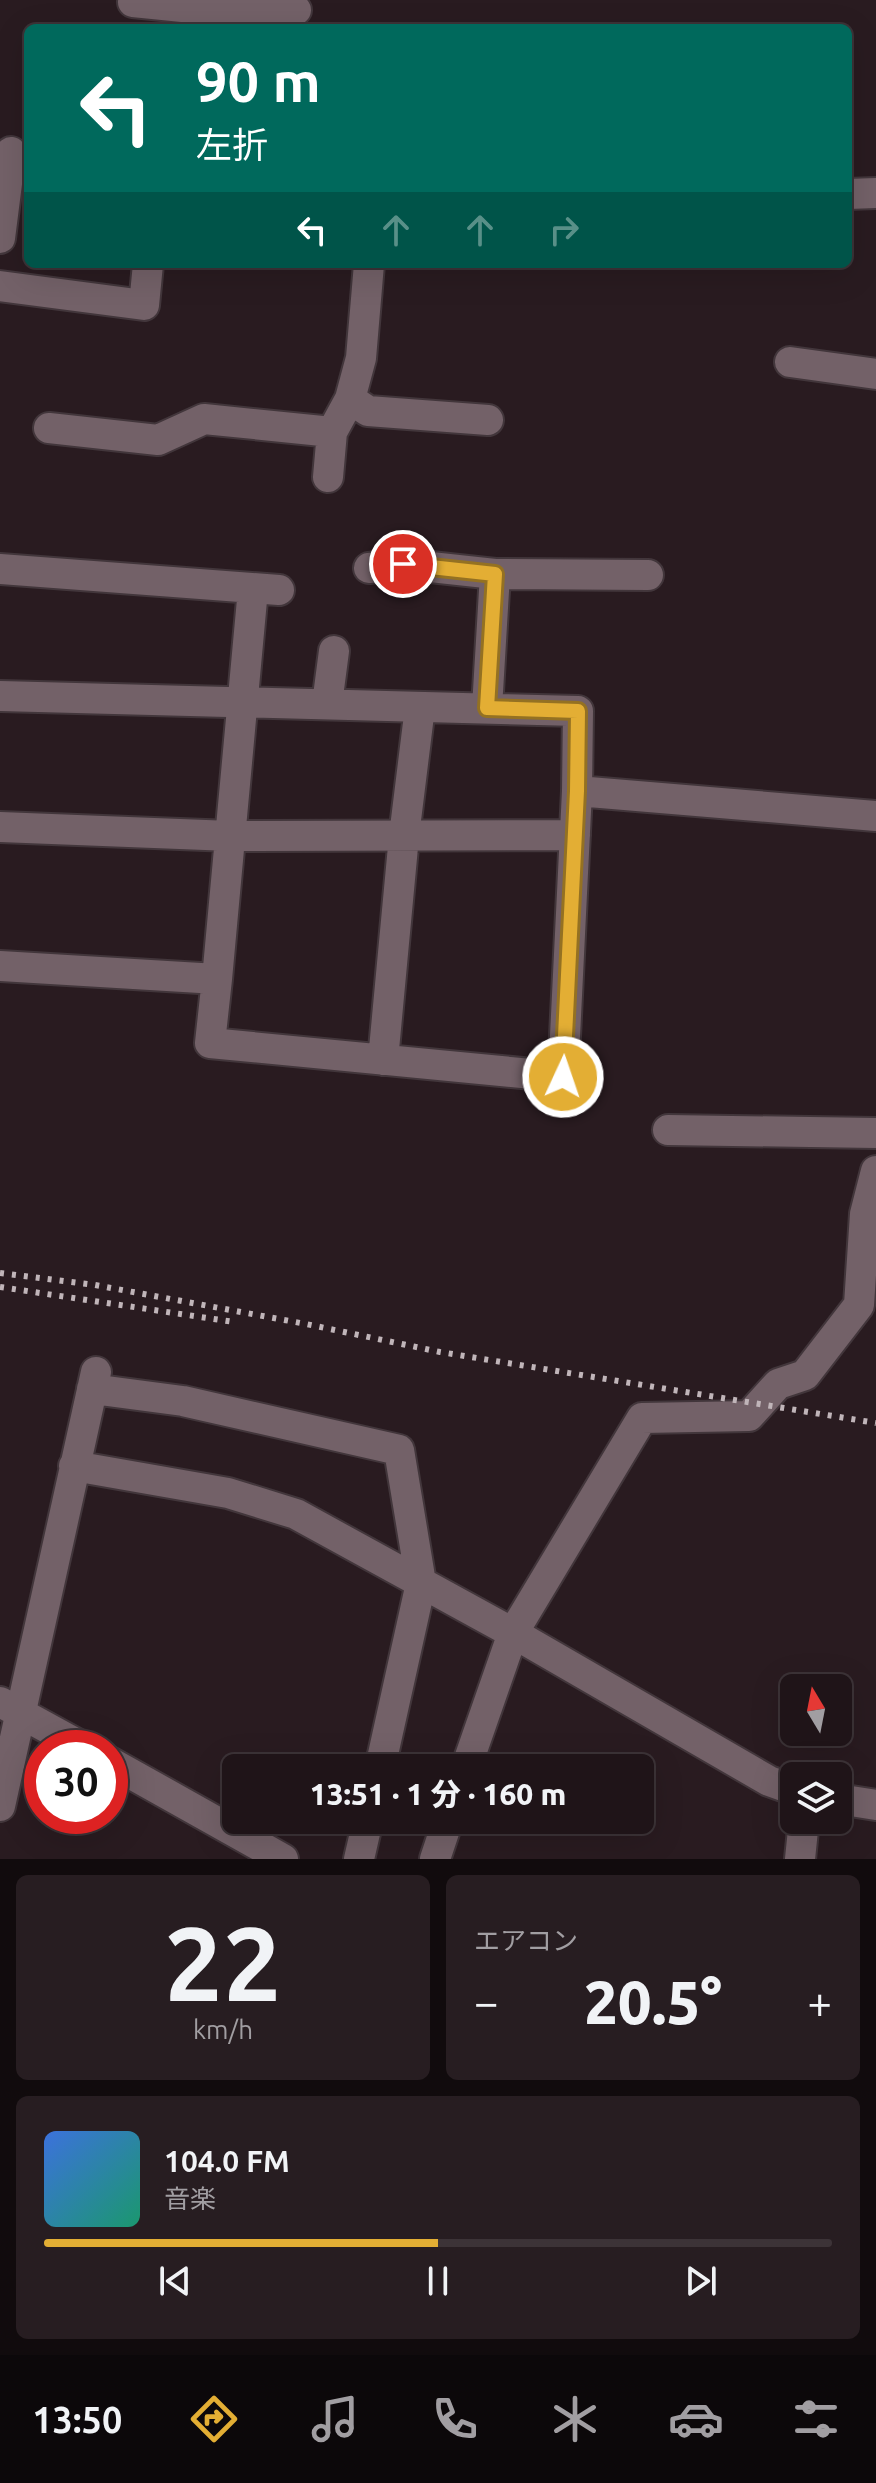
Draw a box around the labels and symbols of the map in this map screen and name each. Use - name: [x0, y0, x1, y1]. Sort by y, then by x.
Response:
- pin: [369, 530, 437, 598]
- position arrow: [521, 1035, 605, 1119]
- north arrow: [780, 1674, 852, 1746]
- speed limit sign: 30: [24, 1730, 128, 1834]

